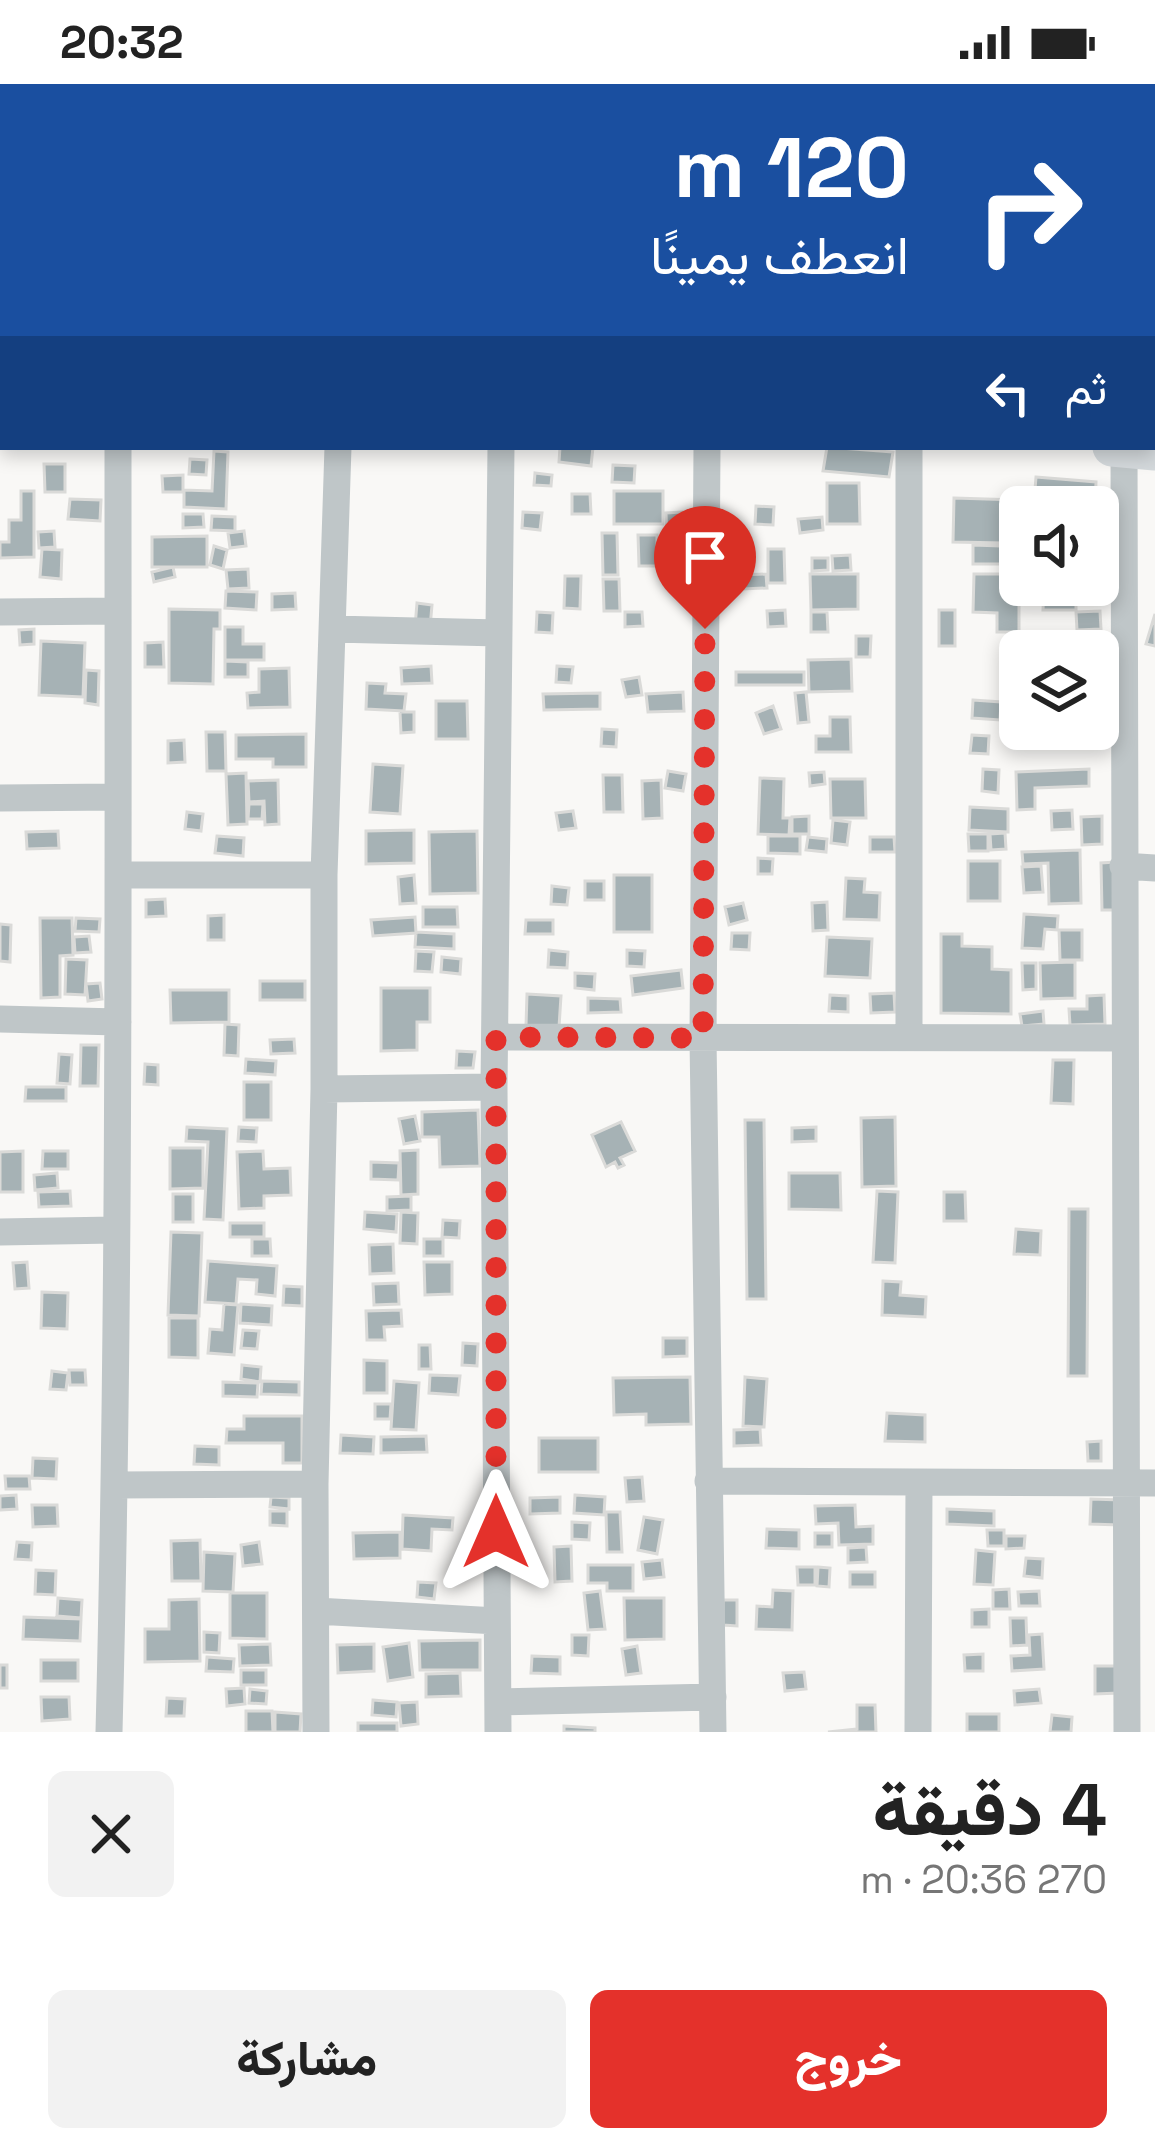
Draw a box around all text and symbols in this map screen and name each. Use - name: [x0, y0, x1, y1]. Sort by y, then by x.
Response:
- text: 20:32: [60, 14, 183, 71]
- text: 120 m: [674, 114, 909, 222]
- icon: right: [951, 132, 1107, 288]
- text: انعطف يمينًا: [650, 221, 909, 290]
- icon: left: [975, 360, 1041, 426]
- text: ثم: [1065, 360, 1107, 417]
- map controls: [999, 486, 1119, 750]
- button: sound: [999, 486, 1119, 606]
- pin: [654, 506, 756, 629]
- icon: arrive: [672, 524, 738, 590]
- button: layers: [999, 630, 1119, 750]
- position arrow: [433, 1469, 559, 1595]
- text: 4 دقيقة: [872, 1764, 1107, 1856]
- button: close: [48, 1771, 174, 1897]
- text: 270 m · 20:36: [860, 1855, 1107, 1904]
- button: مشاركة: [48, 1990, 566, 2128]
- button: خروج: [590, 1990, 1107, 2128]

